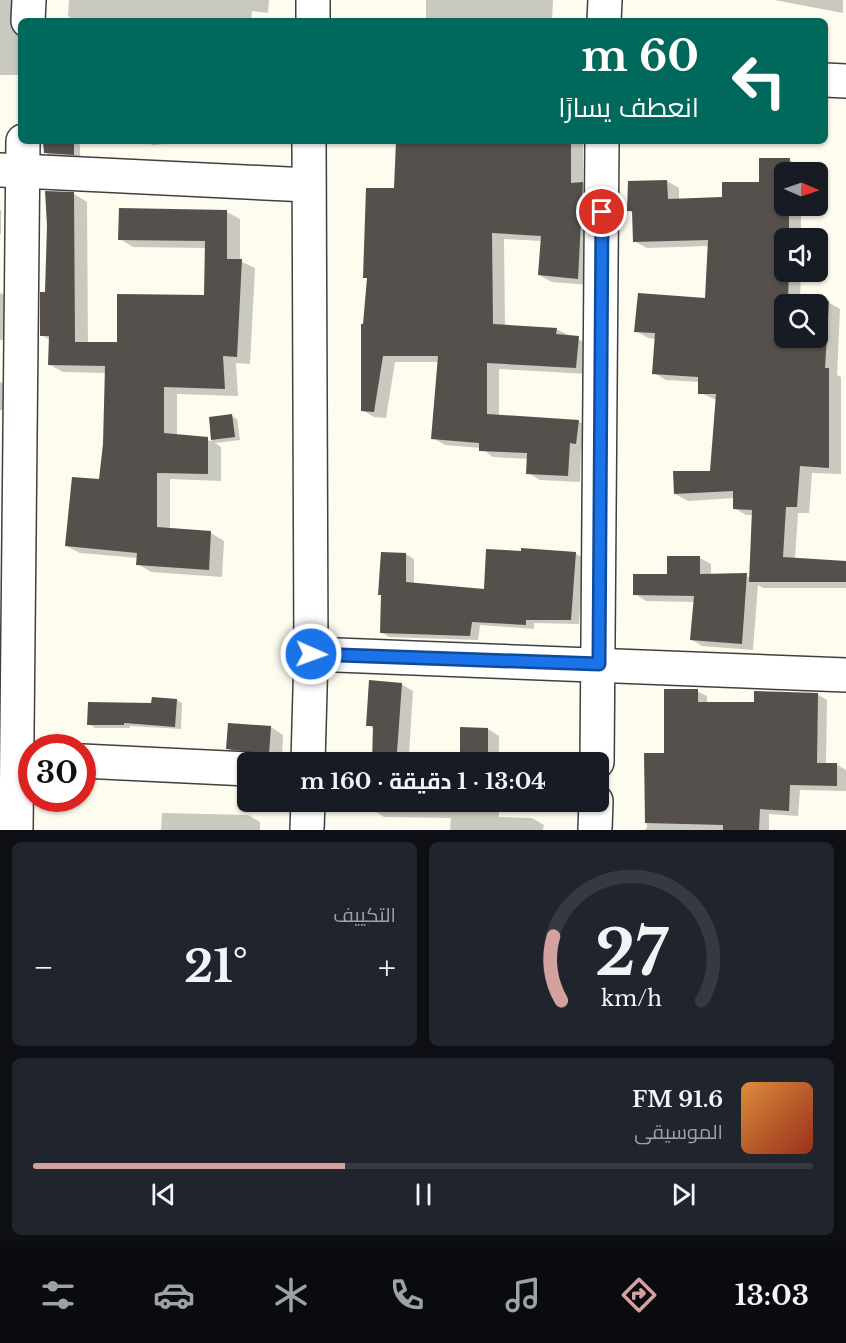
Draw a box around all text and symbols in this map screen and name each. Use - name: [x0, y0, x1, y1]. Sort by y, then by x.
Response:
- text: 60 m: [581, 30, 699, 82]
- icon: left: [720, 42, 798, 120]
- text: انعطف يسارًا: [558, 91, 699, 124]
- north arrow: [774, 162, 828, 216]
- map controls: [774, 162, 828, 348]
- pin: [576, 186, 627, 237]
- icon: arrive: [585, 195, 618, 228]
- button: sound: [774, 228, 828, 282]
- button: search: [774, 294, 828, 348]
- position arrow: [279, 622, 343, 686]
- speed limit sign: 30: [18, 734, 96, 812]
- text: 13:04 · 1 دقيقة · 160 m: [300, 768, 546, 795]
- text: التكييف: [333, 903, 396, 927]
- text: 27: [595, 914, 669, 992]
- text: 21°: [184, 938, 248, 994]
- text: −: [33, 947, 54, 988]
- text: +: [378, 947, 396, 988]
- text: km/h: [601, 985, 662, 1012]
- text: 91.6 FM: [632, 1086, 723, 1113]
- text: الموسيقى: [634, 1120, 723, 1144]
- icon: previous: [147, 1178, 180, 1211]
- icon: pause: [407, 1178, 440, 1211]
- icon: next: [667, 1178, 700, 1211]
- icon: filters: [37, 1274, 79, 1316]
- icon: car: [153, 1274, 195, 1316]
- icon: climate: [270, 1274, 312, 1316]
- icon: phone: [386, 1274, 428, 1316]
- icon: music: [502, 1274, 544, 1316]
- icon: directions: [618, 1274, 660, 1316]
- text: 13:03: [735, 1279, 809, 1312]

